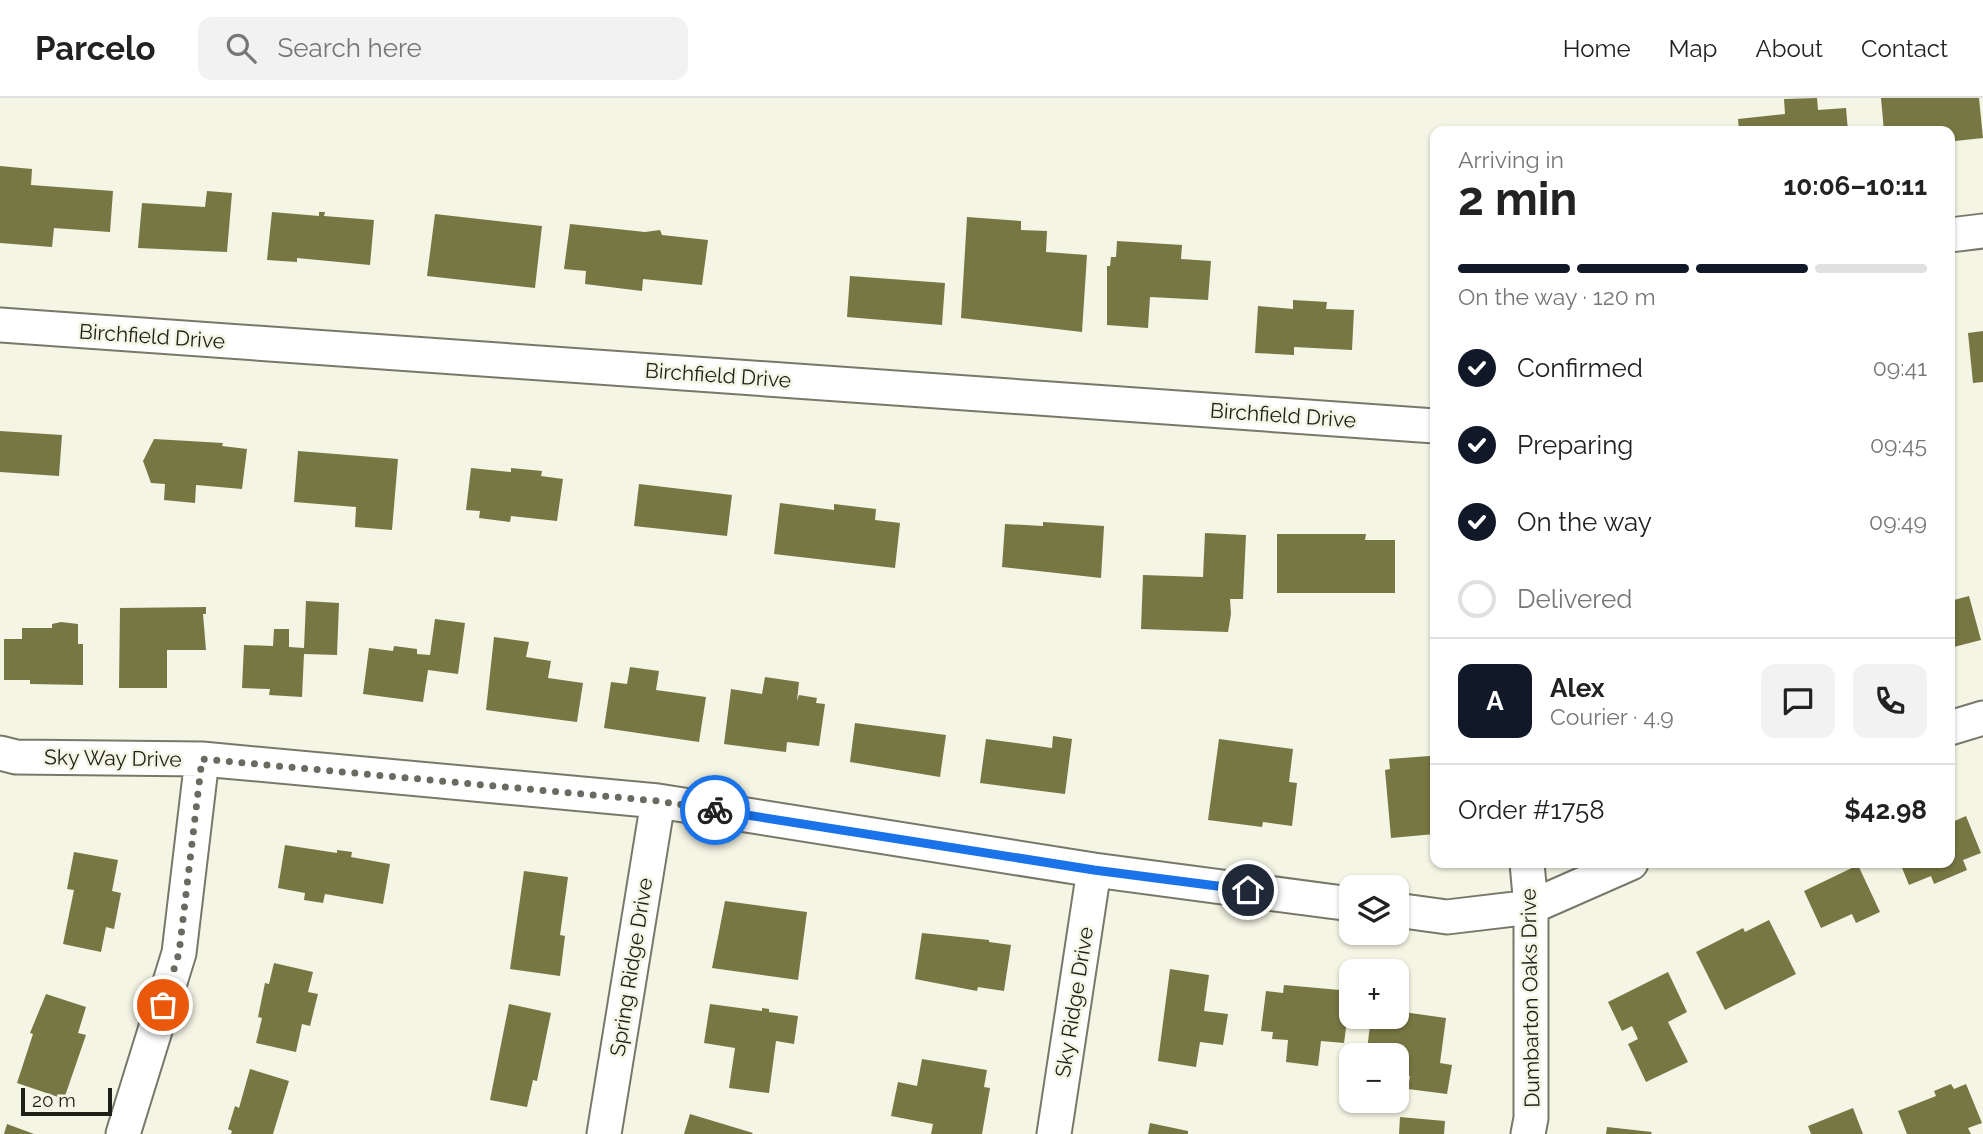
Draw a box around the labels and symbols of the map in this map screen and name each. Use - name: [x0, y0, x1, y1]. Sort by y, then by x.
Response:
- street label: Birchfield Drive: [78, 318, 226, 354]
- street label: Birchfield Drive: [644, 357, 792, 393]
- street label: Birchfield Drive: [1209, 397, 1357, 433]
- street label: Sky Way Drive: [44, 744, 182, 772]
- courier: [680, 775, 750, 845]
- pin: [1218, 860, 1278, 920]
- street label: Spring Ridge Drive: [605, 876, 657, 1058]
- street label: Dumbarton Oaks Drive: [1516, 888, 1544, 1108]
- street label: Sky Ridge Drive: [1050, 925, 1098, 1079]
- pin: [133, 975, 193, 1035]
- scale bar: [21, 1085, 112, 1117]

